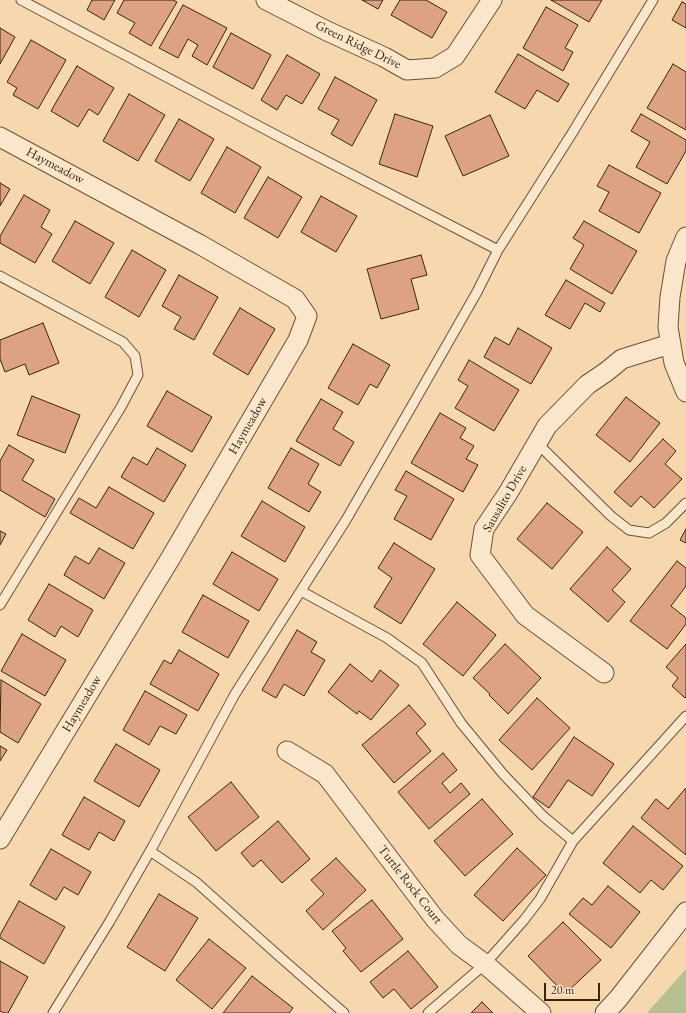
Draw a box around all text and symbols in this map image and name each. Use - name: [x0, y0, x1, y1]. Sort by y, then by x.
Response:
- street label: Green Ridge Drive: [313, 18, 403, 72]
- street label: Haymeadow: [23, 144, 87, 188]
- street label: Haymeadow: [225, 395, 271, 457]
- street label: Sausalito Drive: [480, 463, 530, 535]
- street label: Haymeadow: [59, 673, 105, 735]
- street label: Turtle Rock Court: [374, 843, 446, 927]
- scale bar: [546, 975, 602, 1001]
- text: 20 m: [551, 982, 574, 998]

